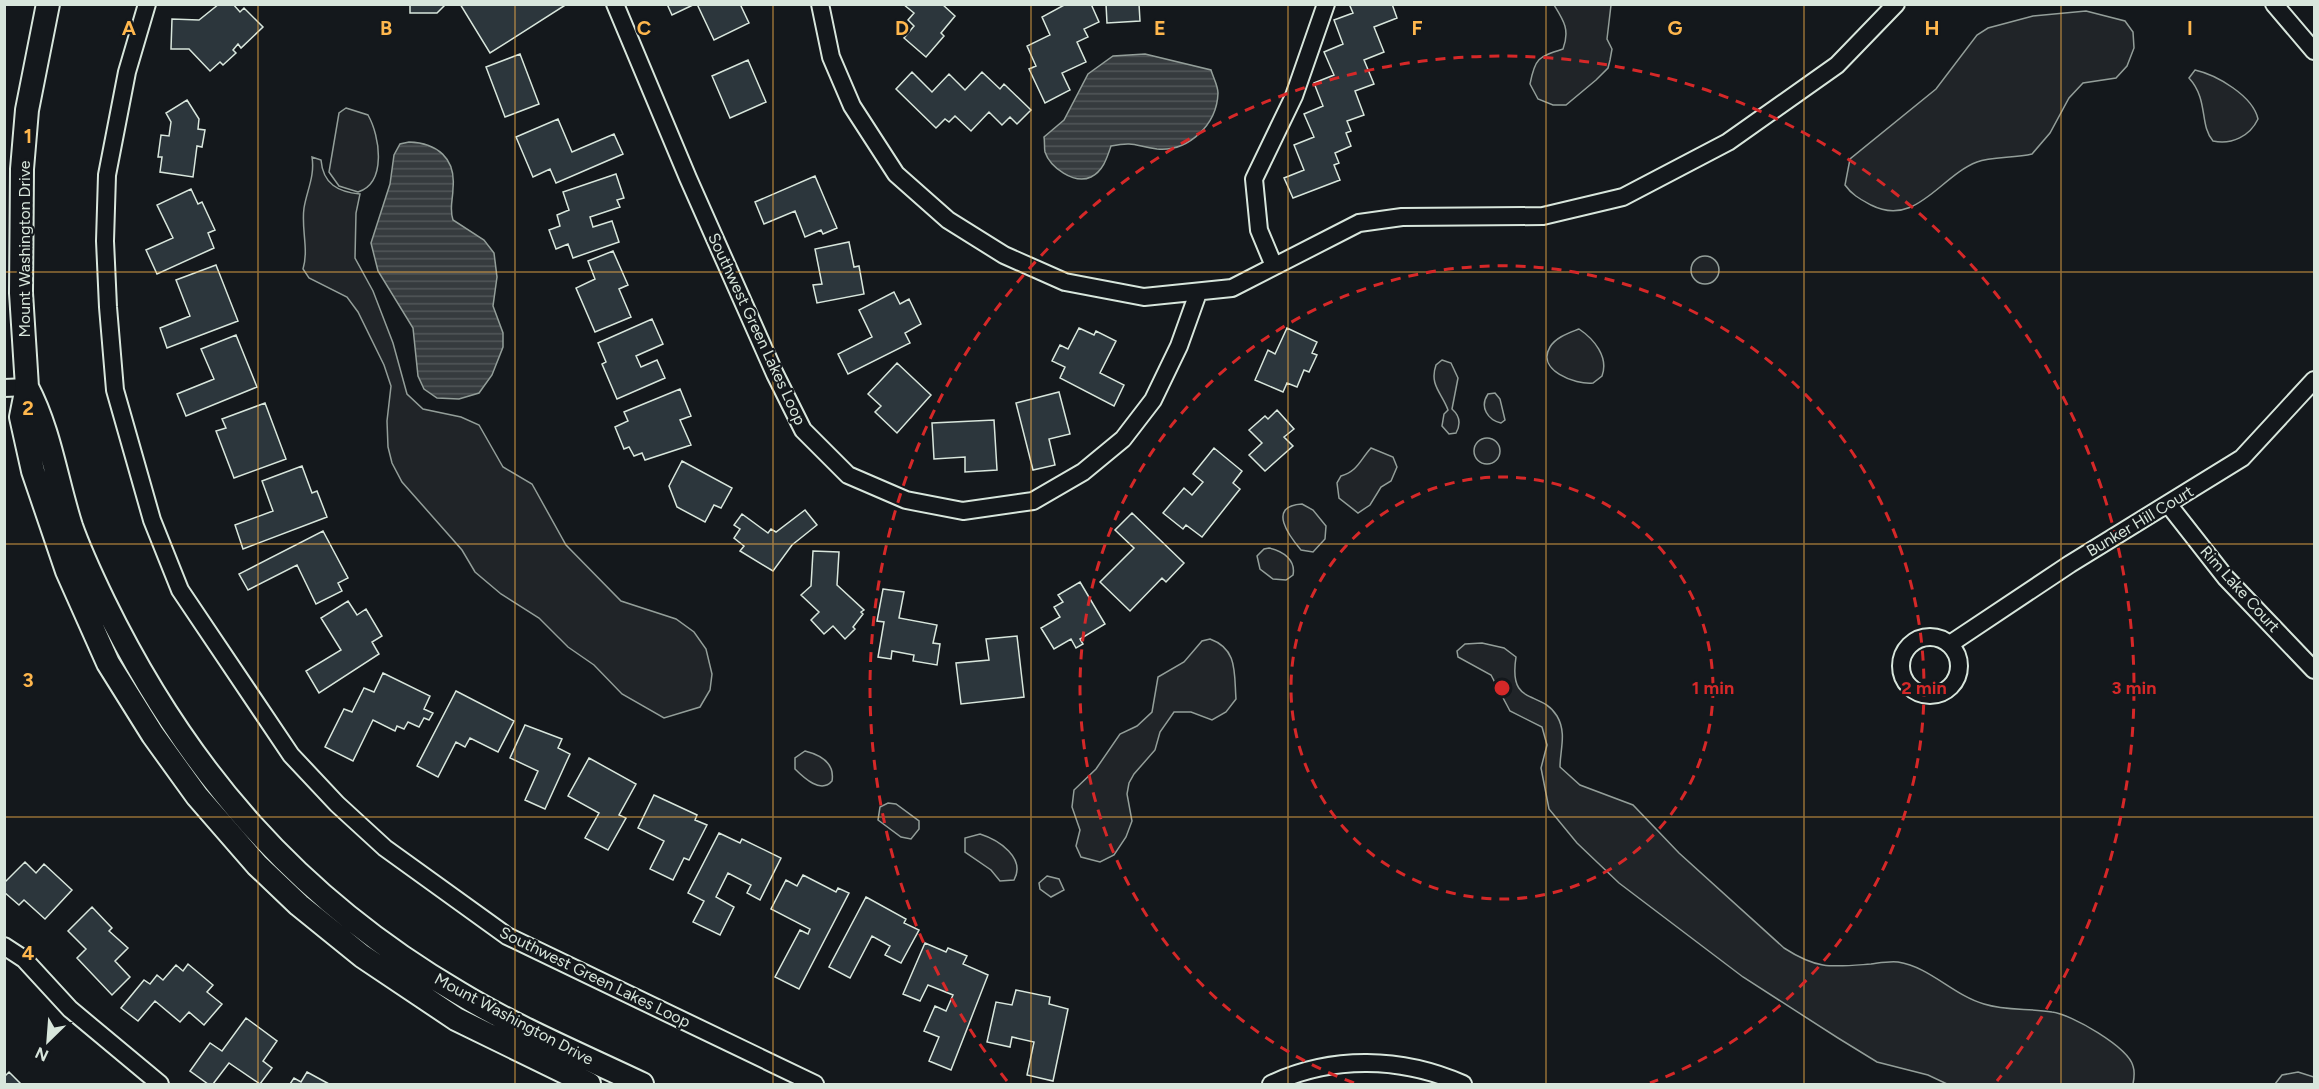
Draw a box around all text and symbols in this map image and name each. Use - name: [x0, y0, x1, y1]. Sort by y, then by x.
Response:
- text: A: [122, 16, 137, 40]
- text: B: [380, 16, 392, 40]
- text: C: [637, 16, 651, 40]
- text: D: [895, 16, 909, 40]
- text: E: [1154, 16, 1166, 40]
- text: F: [1411, 16, 1423, 40]
- text: G: [1668, 16, 1683, 40]
- text: H: [1925, 16, 1940, 40]
- text: I: [2187, 16, 2193, 40]
- text: 1: [24, 124, 32, 148]
- street label: Mount Washington Drive: [15, 160, 34, 338]
- street label: Southwest Green Lakes Loop: [704, 230, 810, 428]
- text: 2: [22, 396, 34, 420]
- street label: Bunker Hill Court: [2083, 482, 2197, 560]
- street label: Rim Lake Court: [2196, 542, 2284, 636]
- text: 3: [22, 668, 34, 692]
- text: 1 min: [1692, 677, 1734, 699]
- text: 2 min: [1901, 677, 1947, 699]
- text: 3 min: [2112, 677, 2156, 699]
- centre of rings: [1492, 678, 1512, 698]
- street label: Southwest Green Lakes Loop: [497, 922, 693, 1032]
- text: 4: [22, 941, 35, 965]
- street label: Mount Washington Drive: [431, 969, 597, 1069]
- north arrow: [18, 1011, 78, 1071]
- text: N: [32, 1043, 51, 1065]

